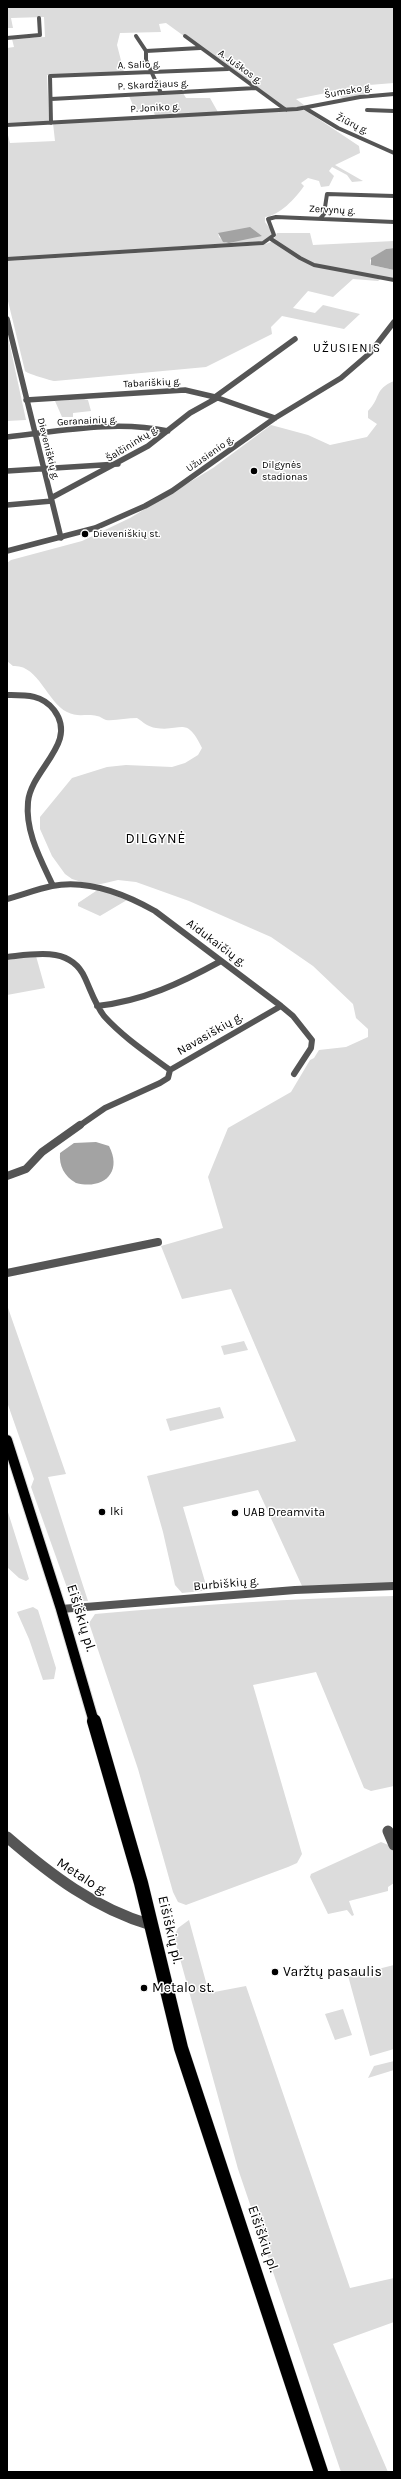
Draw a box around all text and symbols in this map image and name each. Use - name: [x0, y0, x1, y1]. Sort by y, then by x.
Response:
- street label: A. Juškos g.: [216, 47, 264, 87]
- street label: A. Salio g.: [118, 58, 160, 72]
- street label: P. Skardžiaus g.: [117, 77, 189, 93]
- street label: Šumsko g.: [324, 81, 372, 101]
- street label: P. Joniko g.: [130, 101, 180, 115]
- street label: Žiūrų g.: [334, 111, 370, 137]
- street label: Zervynų g.: [309, 203, 355, 217]
- district label: UŽUSIENIS: [313, 342, 381, 356]
- street label: Tabariškių g.: [123, 376, 181, 390]
- street label: Geranainių g.: [57, 413, 117, 429]
- street label: Dieveniškių g.: [34, 417, 62, 481]
- street label: Šalčininkų g.: [104, 423, 160, 465]
- street label: Užusienio g.: [184, 433, 236, 475]
- place label: Dilgynės stadionas: [262, 459, 308, 482]
- marker: Dilgynės stadionas: [249, 466, 259, 476]
- place label: Dieveniškių st.: [93, 528, 160, 540]
- marker: Dieveniškių st.: [80, 529, 90, 539]
- district label: DILGYNĖ: [126, 831, 186, 847]
- street label: Aidukaičių g.: [183, 916, 249, 970]
- street label: Navasiškių g.: [175, 1010, 245, 1058]
- place label: Iki: [110, 1505, 124, 1519]
- place label: UAB Dreamvita: [243, 1506, 325, 1520]
- marker: Iki: [97, 1507, 107, 1517]
- marker: UAB Dreamvita: [230, 1508, 240, 1518]
- street label: Burbiškių g.: [193, 1574, 259, 1594]
- street label: Eišiškių pl.: [63, 1582, 99, 1654]
- street label: Metalo g.: [53, 1854, 111, 1900]
- street label: Eišiškių pl.: [154, 1894, 186, 1966]
- place label: Varžtų pasaulis: [283, 1964, 382, 1980]
- marker: Varžtų pasaulis: [270, 1967, 280, 1977]
- place label: Metalo st.: [152, 1980, 214, 1996]
- marker: Metalo st.: [139, 1983, 149, 1993]
- street label: Eišiškių pl.: [244, 2203, 282, 2275]

